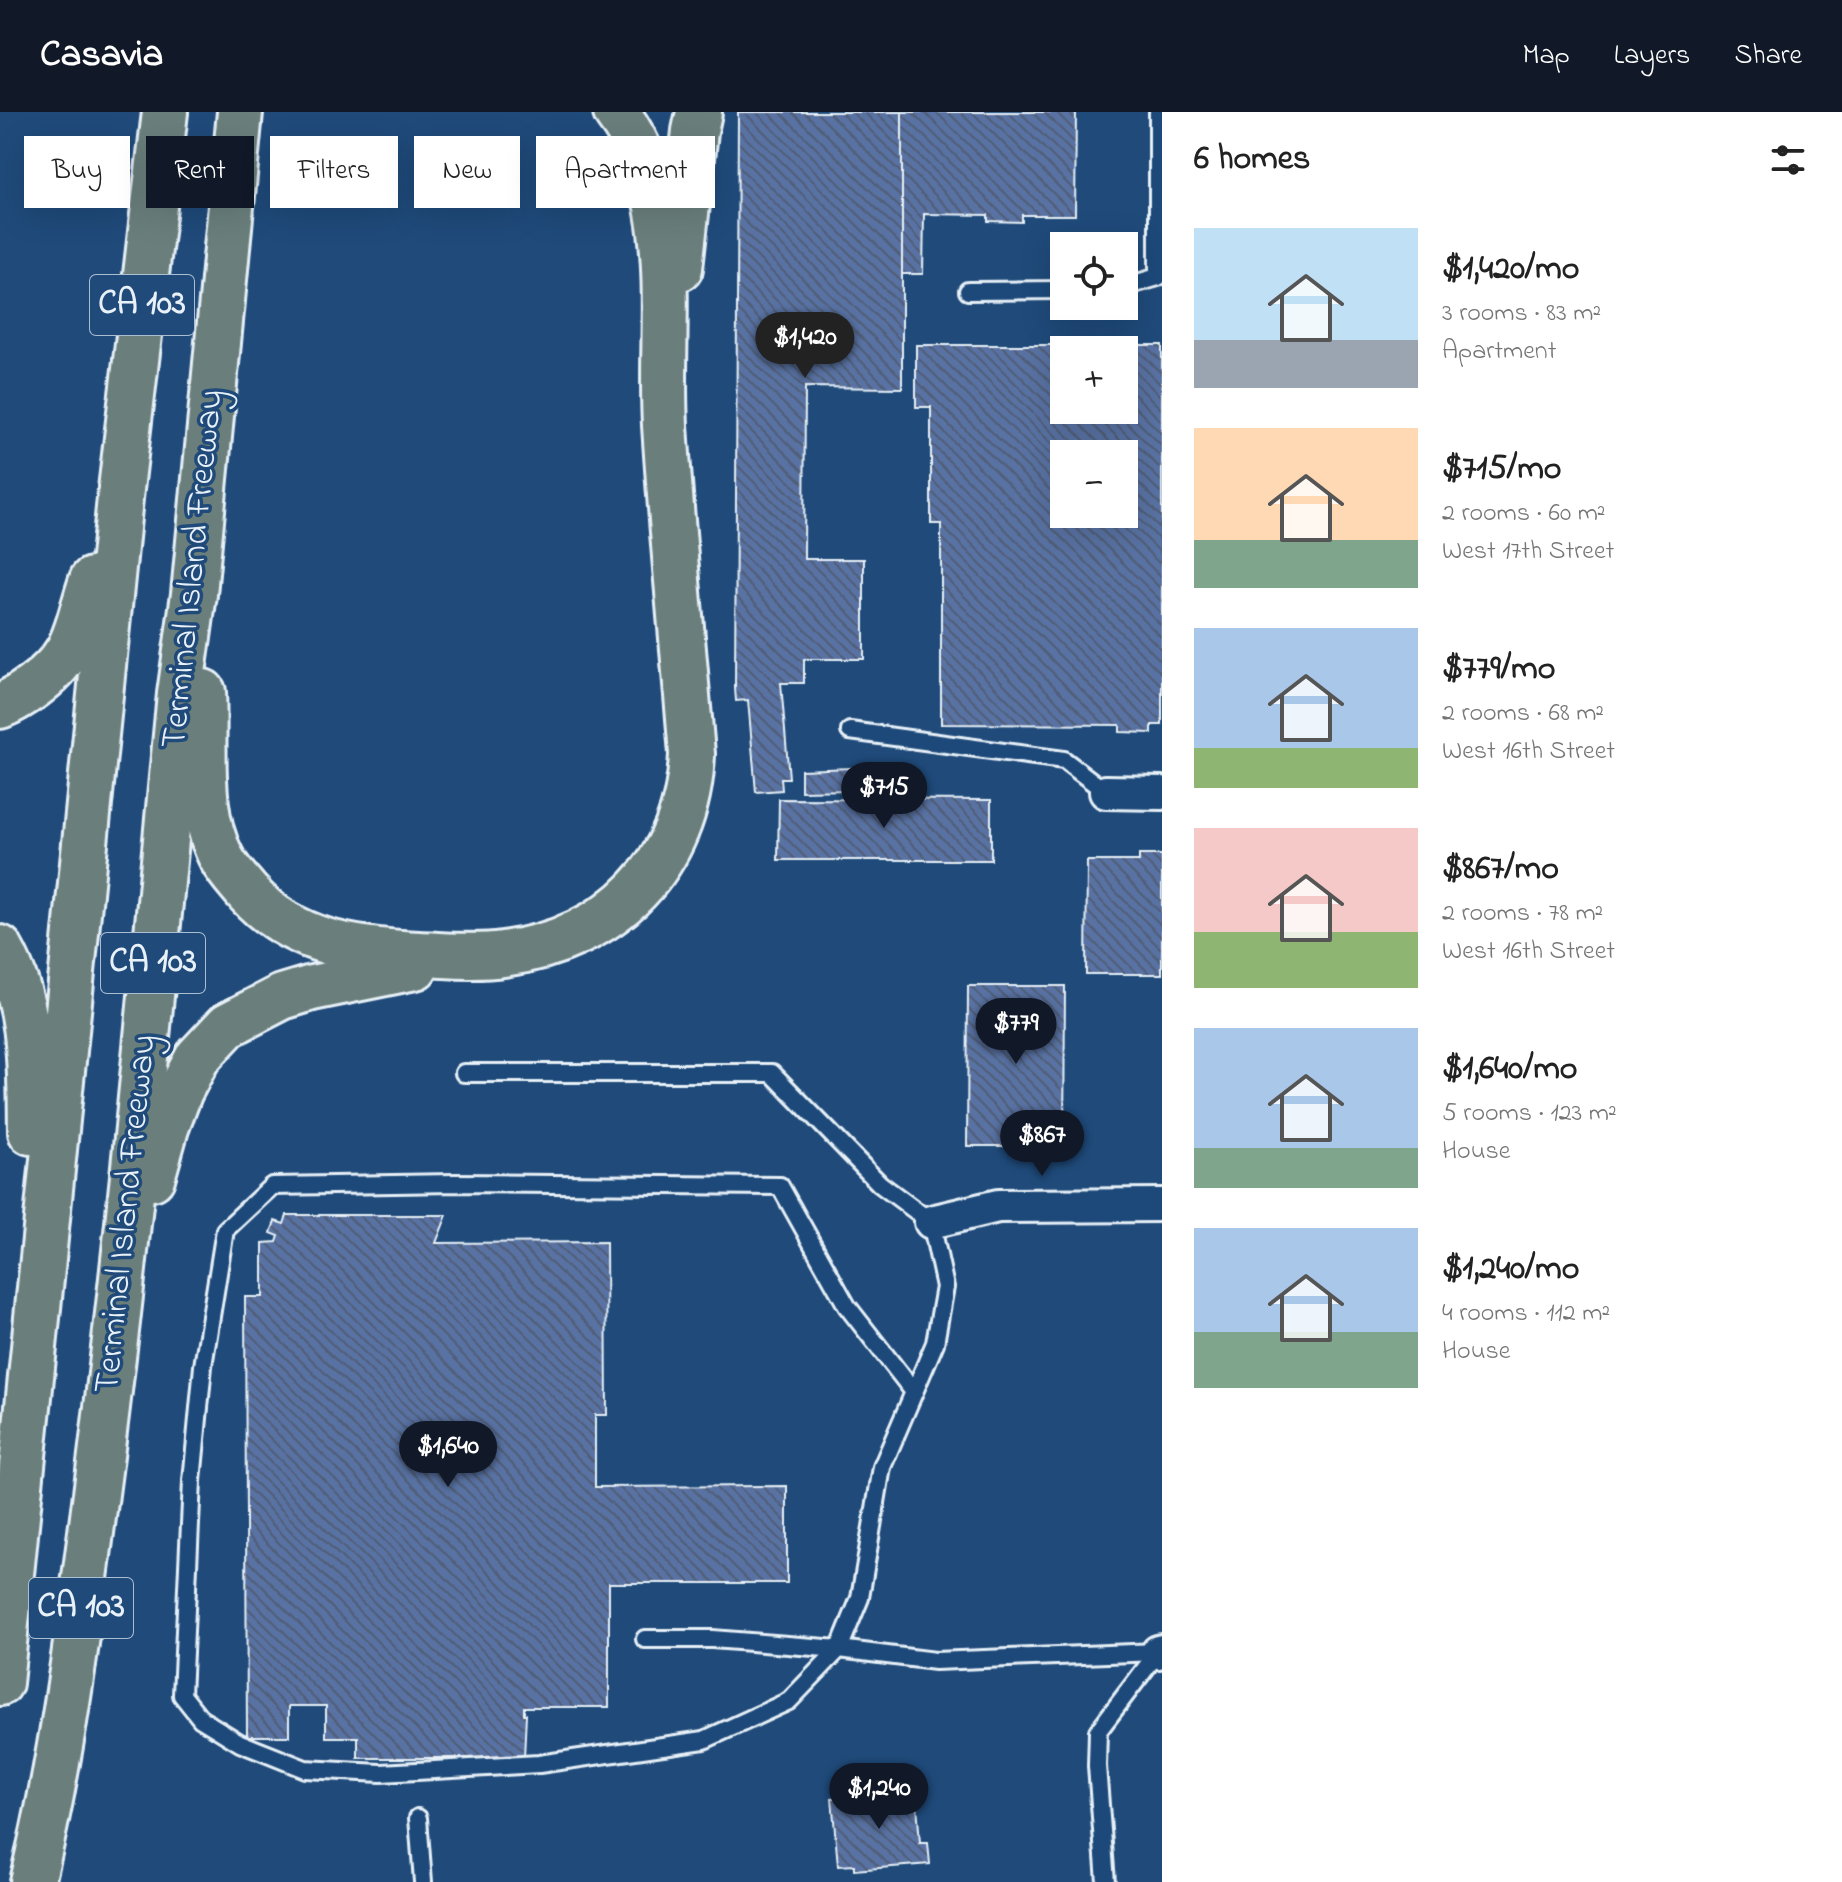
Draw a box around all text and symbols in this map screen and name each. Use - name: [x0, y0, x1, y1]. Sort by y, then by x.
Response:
- text: Casavia: [40, 28, 163, 84]
- text: Map: [1522, 36, 1570, 77]
- text: Layers: [1614, 36, 1690, 77]
- text: Share: [1734, 36, 1802, 77]
- text: 6 homes: [1194, 135, 1310, 185]
- chip: Buy: [24, 136, 130, 208]
- chip: Rent: [146, 136, 254, 208]
- chip: Filters: [270, 136, 398, 208]
- chip: New: [414, 136, 520, 208]
- chip: Apartment: [536, 136, 715, 208]
- icon: filters: [1766, 138, 1810, 182]
- map controls: [1050, 232, 1138, 528]
- button: locate: [1050, 232, 1138, 320]
- text: $1,420/mo: [1442, 245, 1579, 295]
- icon: home: [1258, 260, 1354, 356]
- road number: CA 103: [90, 275, 194, 335]
- text: 3 rooms · 83 m²: [1442, 295, 1601, 333]
- pin: $1,420: [740, 312, 870, 380]
- text: $1,420: [773, 319, 837, 357]
- text: Apartment: [1442, 333, 1556, 371]
- button: +: [1050, 336, 1138, 424]
- street label: Terminal Island Freeway: [149, 387, 239, 751]
- button: −: [1050, 440, 1138, 528]
- text: $715/mo: [1442, 445, 1561, 495]
- icon: home: [1258, 460, 1354, 556]
- text: 2 rooms · 60 m²: [1442, 495, 1606, 533]
- text: West 17th Street: [1442, 533, 1614, 571]
- text: $779/mo: [1442, 645, 1555, 695]
- icon: home: [1258, 660, 1354, 756]
- text: 2 rooms · 68 m²: [1442, 695, 1604, 733]
- text: West 16th Street: [1442, 733, 1615, 771]
- pin: $715: [837, 762, 931, 830]
- text: $715: [859, 769, 909, 807]
- text: $867/mo: [1442, 845, 1559, 895]
- icon: home: [1258, 860, 1354, 956]
- text: 2 rooms · 78 m²: [1442, 895, 1603, 933]
- road number: CA 103: [101, 933, 205, 993]
- text: West 16th Street: [1442, 933, 1615, 971]
- pin: $779: [969, 998, 1063, 1066]
- text: $779: [994, 1005, 1038, 1043]
- street label: Terminal Island Freeway: [82, 1032, 172, 1396]
- text: $1,640/mo: [1442, 1045, 1578, 1095]
- icon: home: [1258, 1060, 1354, 1156]
- text: 5 rooms · 123 m²: [1442, 1095, 1617, 1133]
- pin: $867: [995, 1110, 1089, 1178]
- text: $867: [1018, 1117, 1066, 1155]
- text: House: [1442, 1133, 1510, 1171]
- text: $1,240/mo: [1442, 1245, 1579, 1295]
- icon: home: [1258, 1260, 1354, 1356]
- text: 4 rooms · 112 m²: [1442, 1295, 1610, 1333]
- text: House: [1442, 1333, 1510, 1371]
- pin: $1,640: [383, 1421, 513, 1489]
- text: $1,640: [417, 1428, 479, 1466]
- road number: CA 103: [29, 1578, 133, 1638]
- pin: $1,240: [814, 1763, 944, 1831]
- text: $1,240: [847, 1770, 911, 1808]

